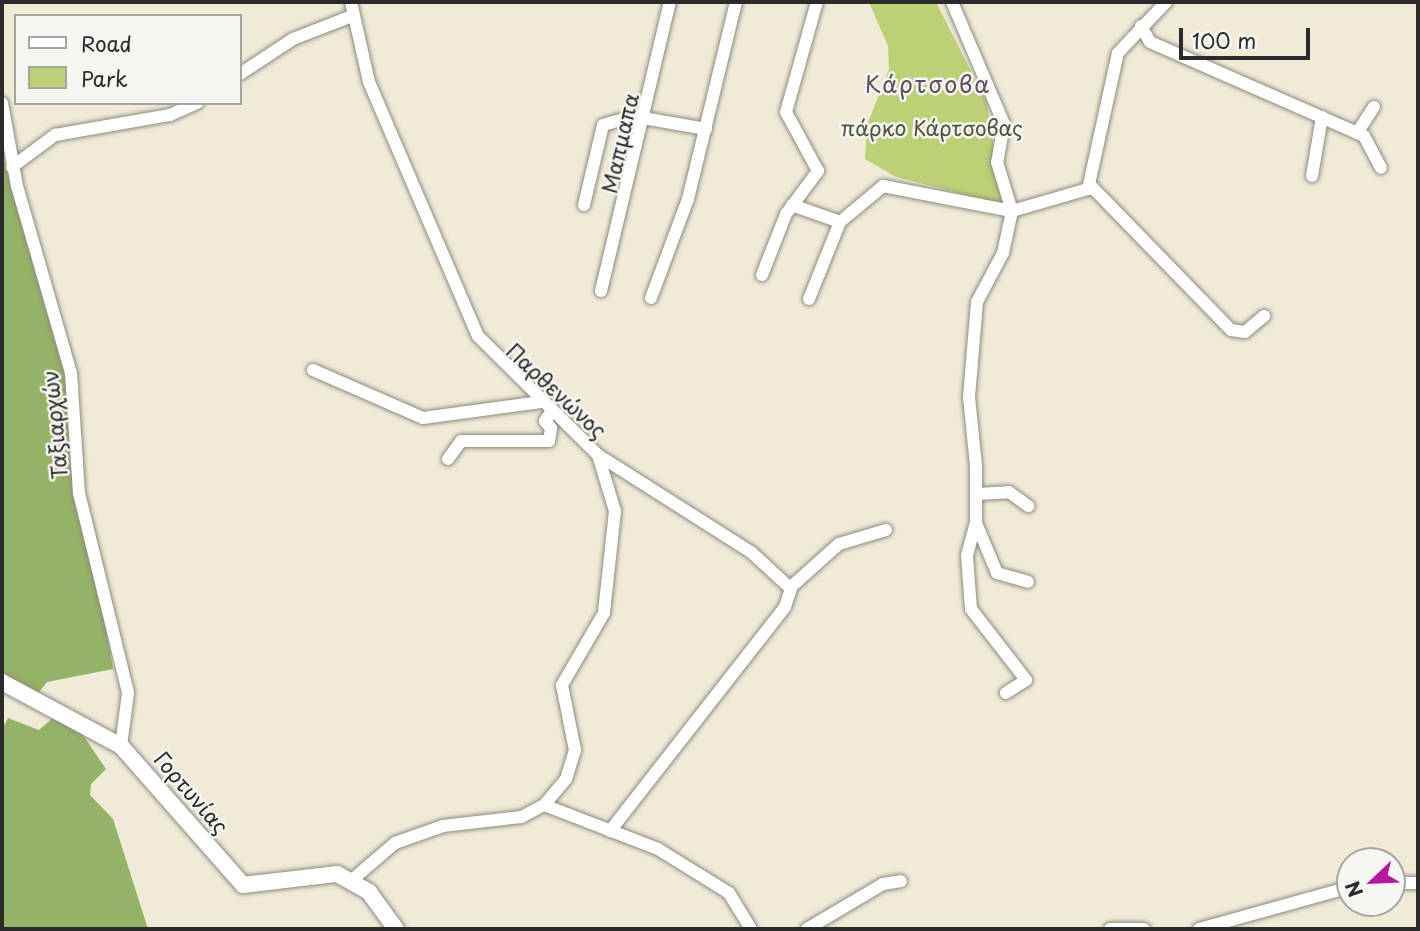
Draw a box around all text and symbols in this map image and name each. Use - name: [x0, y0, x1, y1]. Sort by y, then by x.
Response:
- legend: [14, 14, 242, 105]
- scale bar: [1182, 14, 1313, 58]
- text: 100 m: [1192, 24, 1256, 56]
- text: Road: [81, 27, 132, 59]
- text: Park: [81, 62, 128, 94]
- district label: Κάρτσοβα: [866, 70, 990, 98]
- street label: Μαπμαπα: [595, 90, 643, 196]
- park label: πάρκο Κάρτσοβας: [841, 114, 1023, 140]
- street label: Παρθενώνος: [502, 337, 612, 443]
- street label: Ταξιαρχών: [37, 369, 71, 481]
- street label: Γορτυνίας: [150, 746, 234, 838]
- north arrow: [1336, 847, 1406, 917]
- text: N: [1338, 877, 1369, 902]

